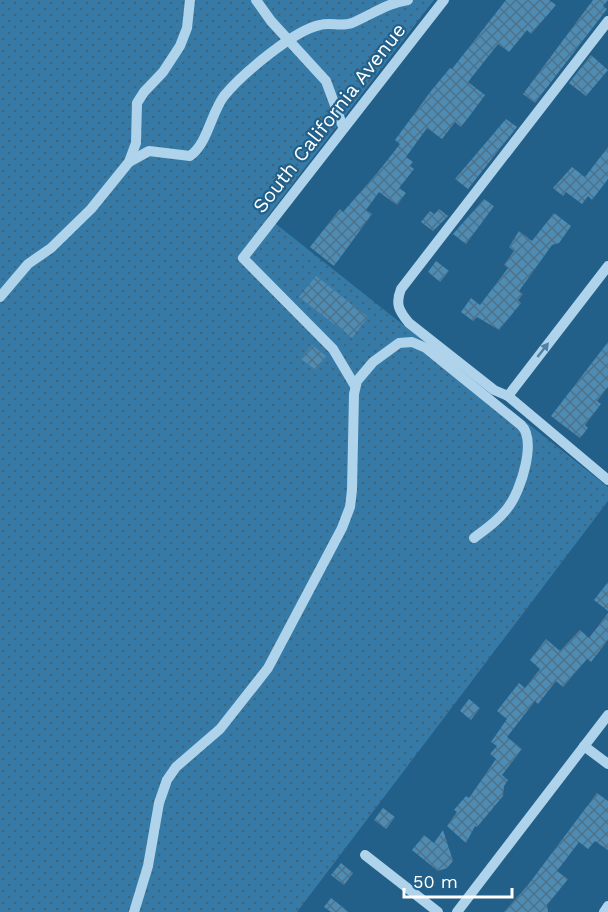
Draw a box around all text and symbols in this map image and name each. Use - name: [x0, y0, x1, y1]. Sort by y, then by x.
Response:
- street label: South California Avenue: [247, 18, 411, 218]
- one-way arrow: [537, 342, 550, 358]
- scale bar: [404, 861, 512, 899]
- text: 50 m: [413, 871, 458, 892]

